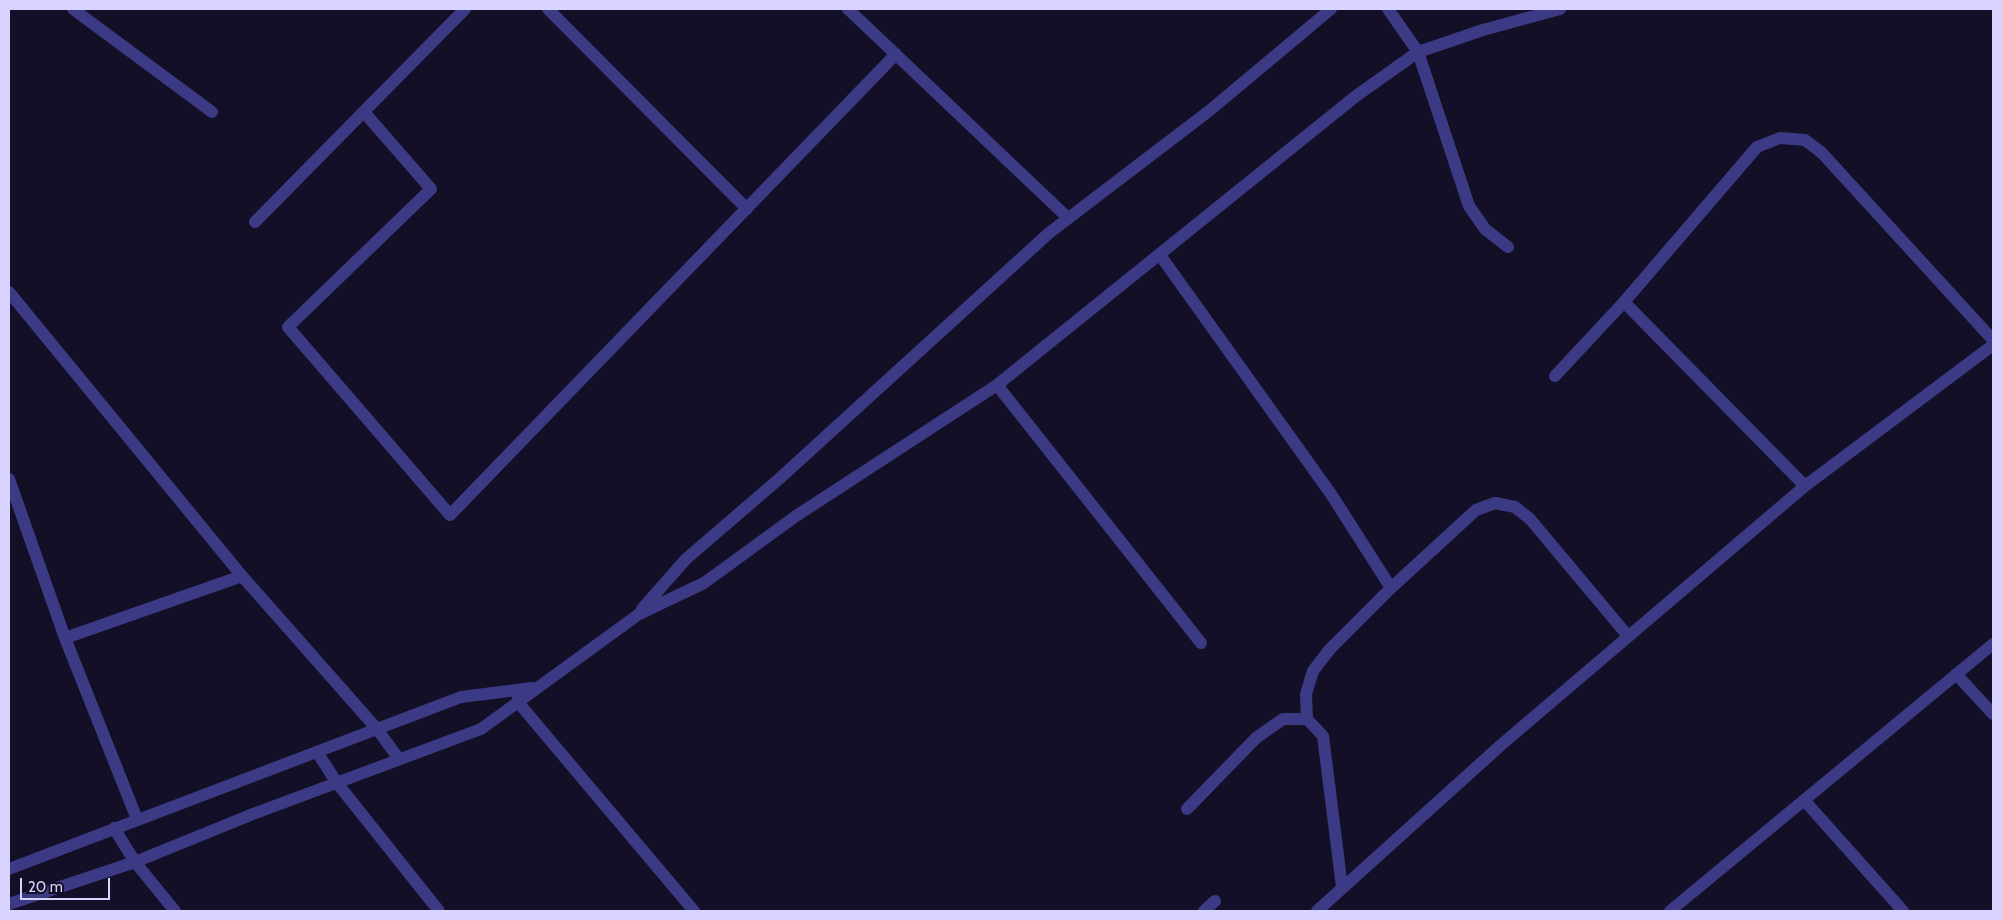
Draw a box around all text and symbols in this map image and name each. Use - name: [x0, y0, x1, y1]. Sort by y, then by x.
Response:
- scale bar: [22, 868, 112, 900]
- text: 20 m: [28, 878, 63, 896]

